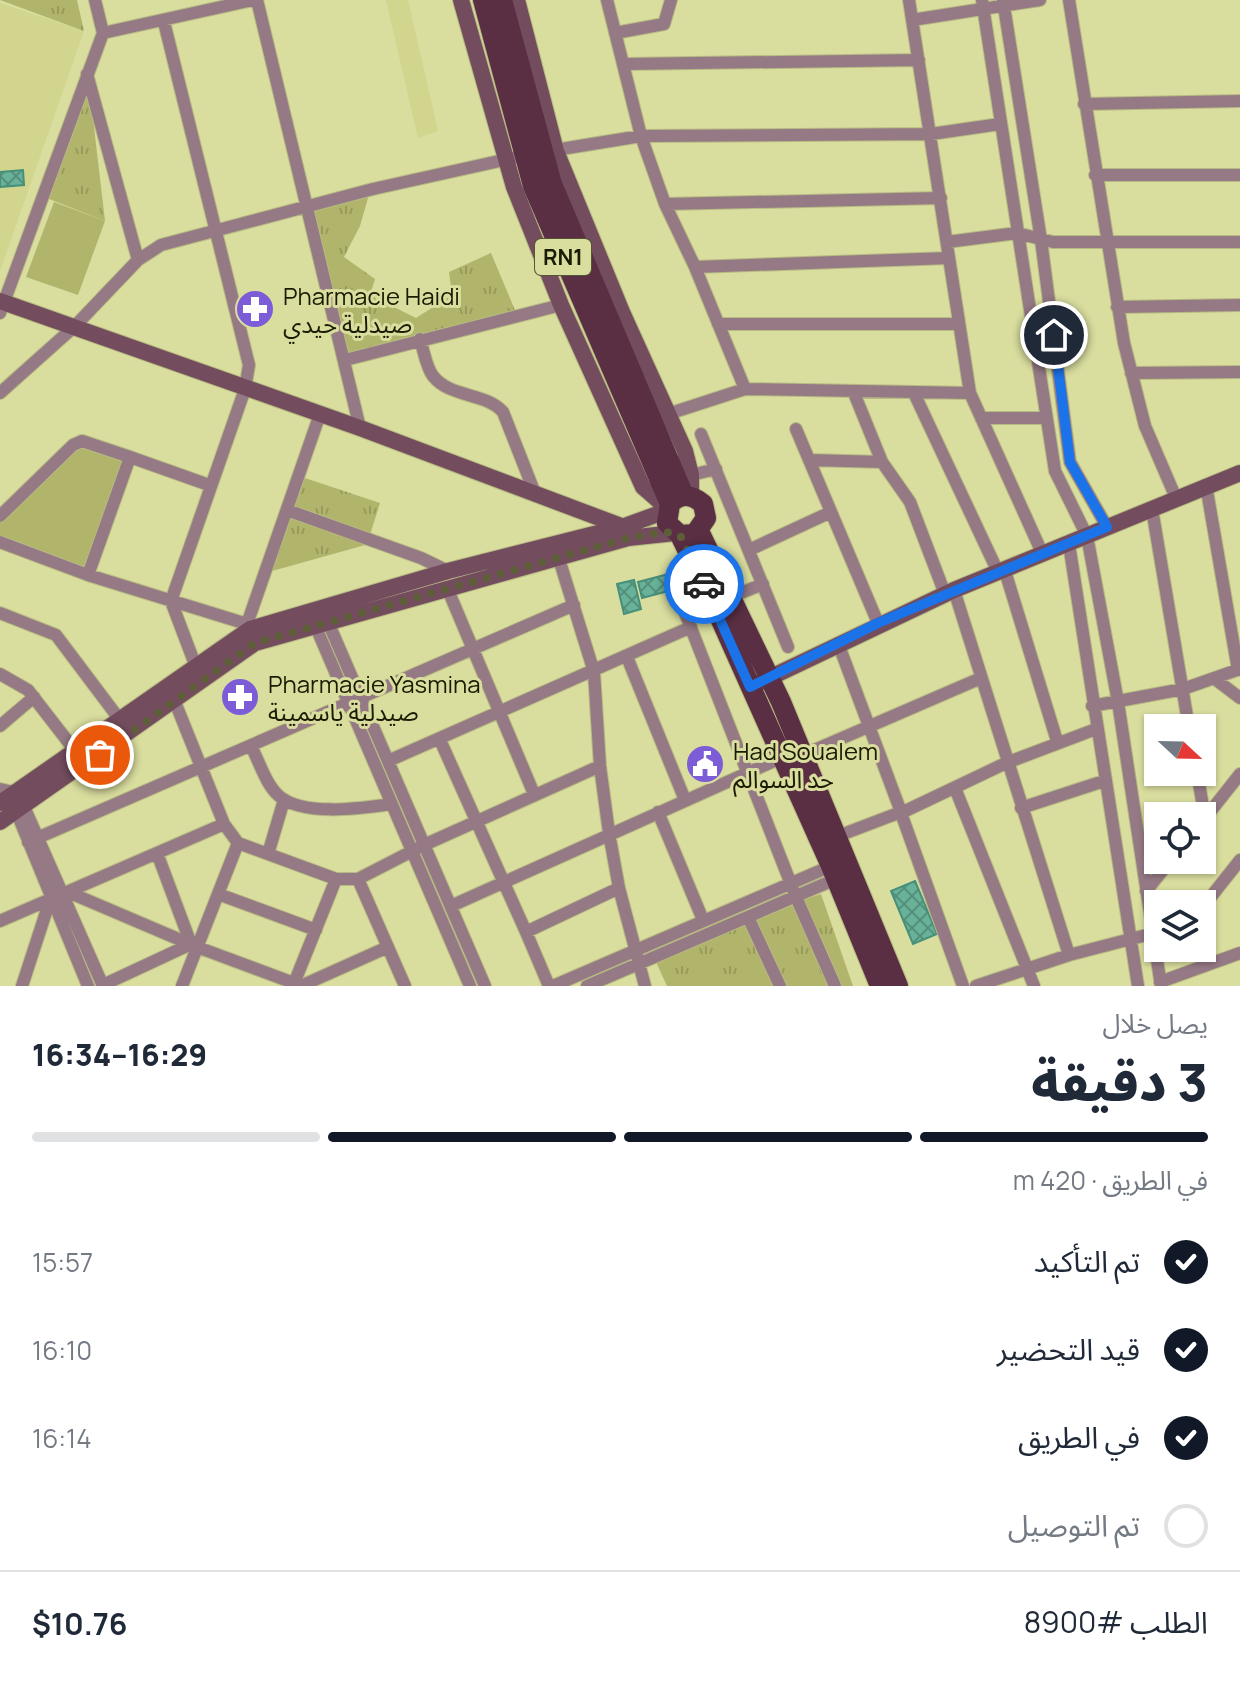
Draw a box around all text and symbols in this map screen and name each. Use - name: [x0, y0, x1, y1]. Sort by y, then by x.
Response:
- road number: RN1: [535, 239, 591, 275]
- place label: Pharmacie Haidi صيدلية حيدي: [283, 279, 460, 343]
- pharmacy icon: Pharmacie Haidi صيدلية حيدي: [234, 288, 276, 330]
- pin: [1020, 301, 1088, 369]
- icon: home: [1032, 313, 1076, 357]
- courier: [664, 544, 744, 624]
- icon: car: [682, 562, 726, 606]
- place label: Pharmacie Yasmina صيدلية ياسمينة: [268, 667, 481, 728]
- pharmacy icon: Pharmacie Yasmina صيدلية ياسمينة: [219, 676, 261, 718]
- north arrow: [1144, 714, 1216, 786]
- map controls: [1144, 714, 1216, 962]
- pin: [66, 721, 134, 789]
- icon: bag: [78, 733, 122, 777]
- place label: Had Soualem حد السوالم: [733, 734, 878, 797]
- public building icon: Had Soualem حد السوالم: [684, 743, 726, 785]
- button: locate: [1144, 802, 1216, 874]
- button: layers: [1144, 890, 1216, 962]
- text: يصل خلال: [1102, 1005, 1208, 1041]
- text: 16:29–16:34: [32, 1034, 207, 1075]
- text: 3 دقيقة: [1031, 1046, 1208, 1117]
- text: في الطريق · 420 m: [1013, 1162, 1208, 1198]
- text: تم التأكيد: [1034, 1240, 1140, 1281]
- icon: check: [1164, 1240, 1208, 1284]
- text: 15:57: [32, 1244, 93, 1280]
- text: قيد التحضير: [997, 1328, 1140, 1369]
- icon: check: [1164, 1328, 1208, 1372]
- text: 16:10: [32, 1332, 92, 1368]
- text: في الطريق: [1018, 1416, 1140, 1457]
- icon: check: [1164, 1416, 1208, 1460]
- text: 16:14: [32, 1420, 92, 1456]
- text: تم التوصيل: [1008, 1504, 1140, 1545]
- text: الطلب #8900: [1024, 1601, 1208, 1642]
- text: $10.76: [32, 1603, 127, 1644]

